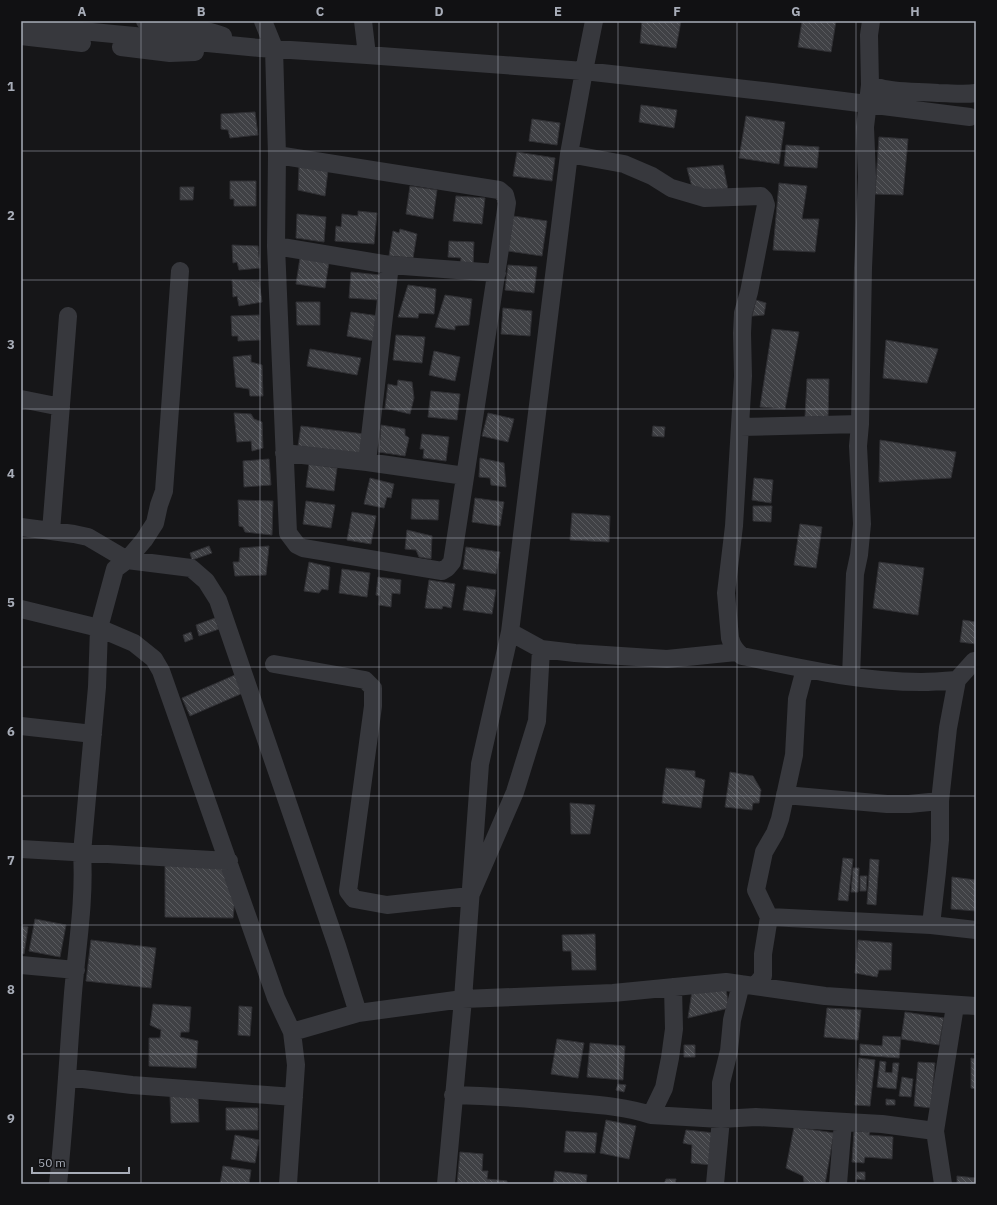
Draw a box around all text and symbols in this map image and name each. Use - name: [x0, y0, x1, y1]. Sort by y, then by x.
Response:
- text: A: [78, 3, 87, 20]
- text: B: [197, 3, 206, 20]
- text: C: [316, 3, 325, 20]
- text: D: [434, 3, 444, 20]
- text: E: [554, 3, 562, 20]
- text: F: [673, 3, 681, 20]
- text: G: [791, 3, 801, 20]
- text: H: [910, 3, 920, 20]
- text: 1: [7, 78, 15, 95]
- text: 2: [7, 207, 15, 224]
- text: 3: [7, 336, 15, 353]
- text: 4: [7, 465, 15, 482]
- text: 5: [7, 594, 15, 611]
- text: 6: [7, 723, 15, 740]
- text: 7: [7, 852, 15, 869]
- text: 8: [7, 981, 15, 998]
- text: 9: [7, 1110, 15, 1127]
- scale bar: [32, 1149, 129, 1175]
- text: 50 m: [38, 1155, 66, 1170]

